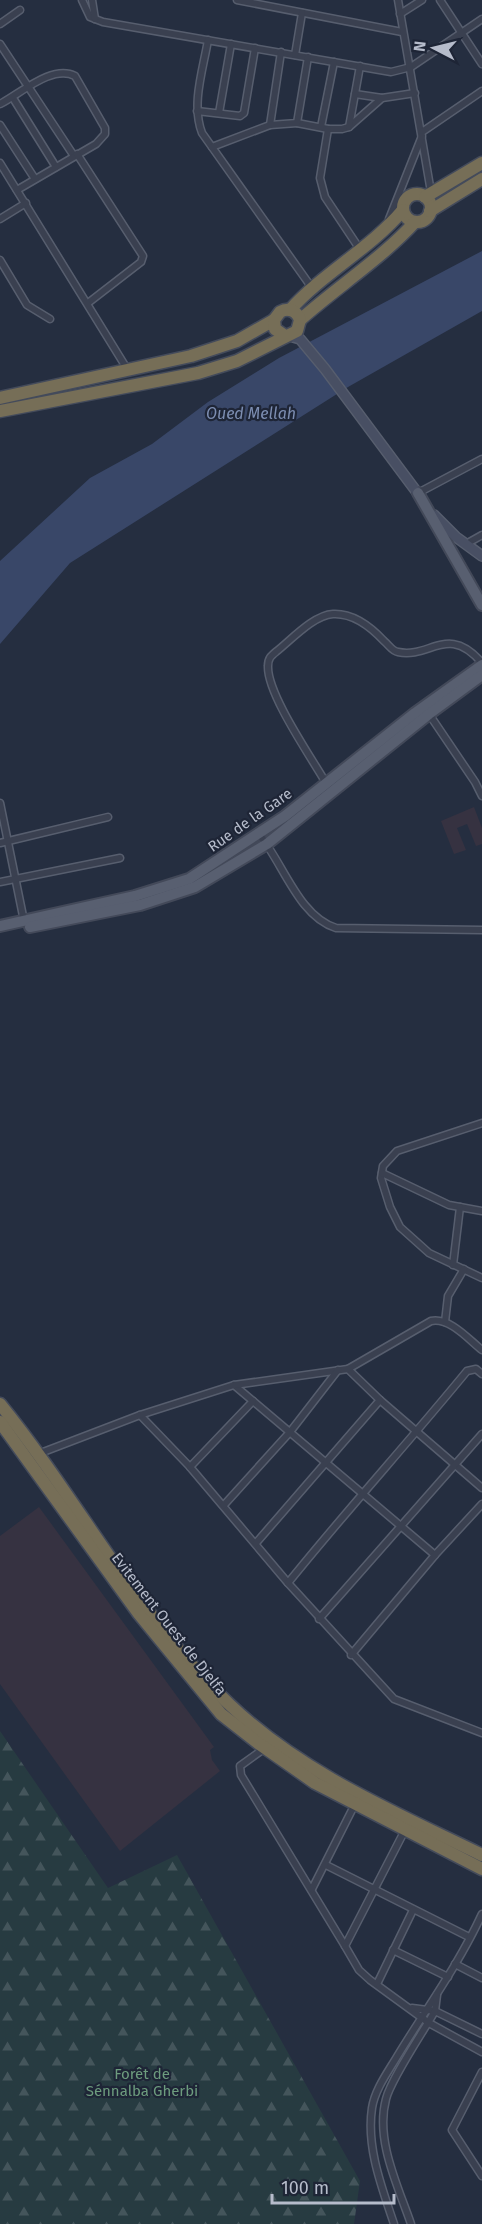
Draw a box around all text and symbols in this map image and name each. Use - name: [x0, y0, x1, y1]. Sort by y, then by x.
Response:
- north arrow: [404, 18, 464, 78]
- text: N: [410, 40, 430, 53]
- water label: Oued Mellah: [206, 404, 296, 423]
- street label: Rue de la Gare: [204, 784, 296, 856]
- street label: Evitement Ouest de Djelfa: [108, 1549, 230, 1699]
- park label: Forêt de Sénnalba Gherbi: [86, 2065, 198, 2100]
- scale bar: [272, 2167, 394, 2205]
- text: 100 m: [281, 2177, 329, 2199]

